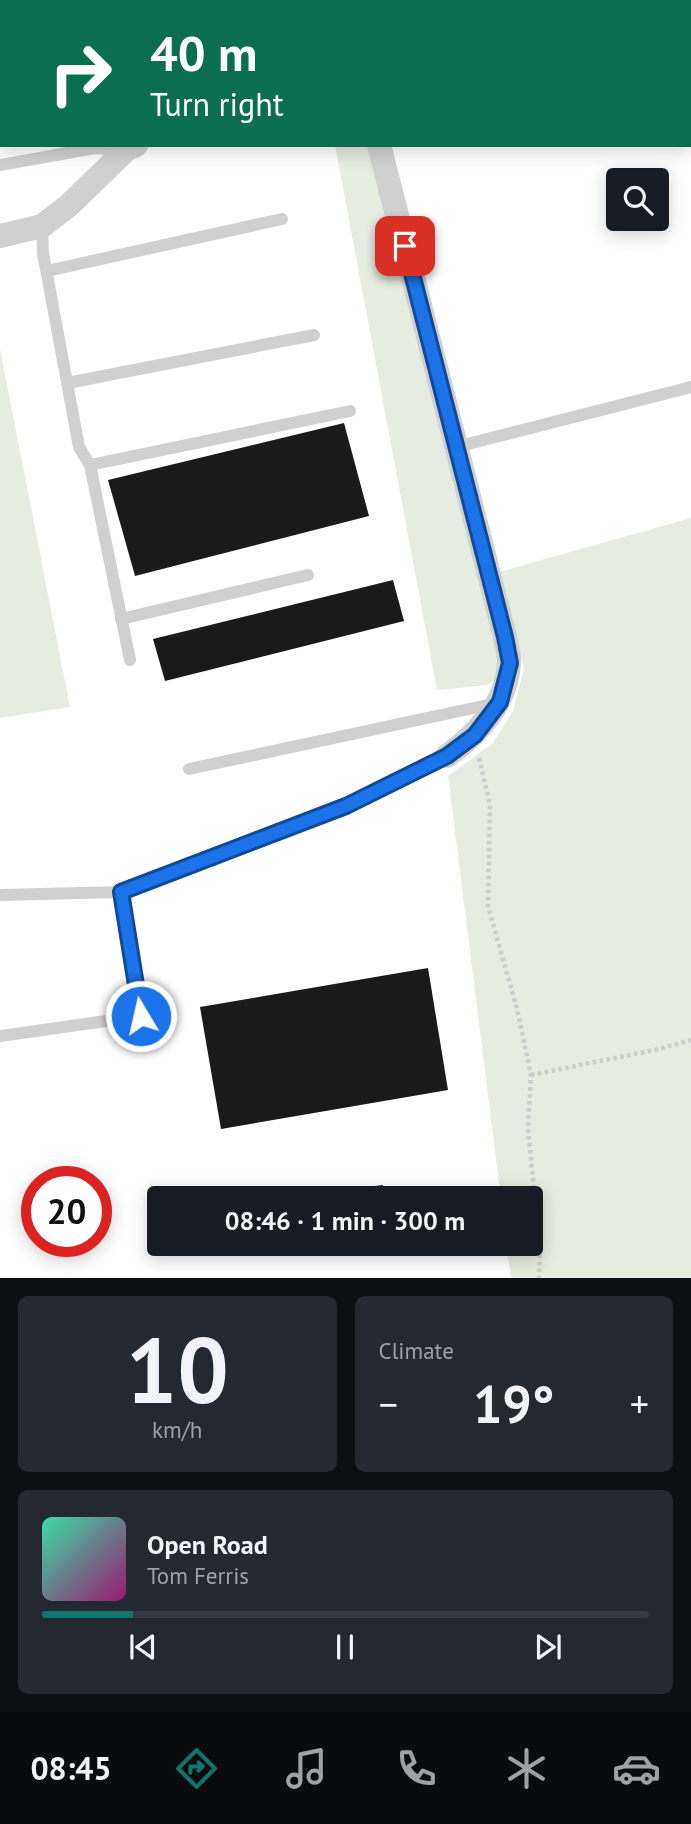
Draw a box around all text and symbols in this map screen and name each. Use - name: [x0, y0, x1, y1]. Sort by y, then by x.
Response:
- text: 40 m: [150, 21, 257, 85]
- icon: right: [35, 28, 126, 119]
- text: Turn right: [150, 83, 284, 125]
- map controls: [606, 168, 669, 231]
- button: search: [606, 168, 669, 231]
- pin: [375, 216, 435, 276]
- icon: arrive: [386, 227, 424, 265]
- position arrow: [104, 979, 178, 1053]
- speed limit sign: 20: [21, 1166, 112, 1257]
- text: 08:46 · 1 min · 300 m: [225, 1204, 465, 1237]
- text: 10: [126, 1310, 229, 1428]
- text: Climate: [379, 1336, 454, 1365]
- text: 19°: [473, 1370, 555, 1437]
- text: −: [379, 1379, 398, 1428]
- text: +: [630, 1379, 649, 1428]
- text: km/h: [152, 1415, 202, 1444]
- text: Open Road: [147, 1528, 268, 1561]
- text: Tom Ferris: [147, 1561, 249, 1590]
- icon: previous: [124, 1628, 162, 1666]
- icon: pause: [326, 1628, 364, 1666]
- icon: next: [529, 1628, 567, 1666]
- icon: directions: [172, 1744, 221, 1793]
- icon: music: [282, 1744, 331, 1793]
- icon: phone: [392, 1744, 441, 1793]
- icon: climate: [502, 1744, 551, 1793]
- icon: car: [612, 1744, 661, 1793]
- text: 08:45: [30, 1747, 112, 1789]

